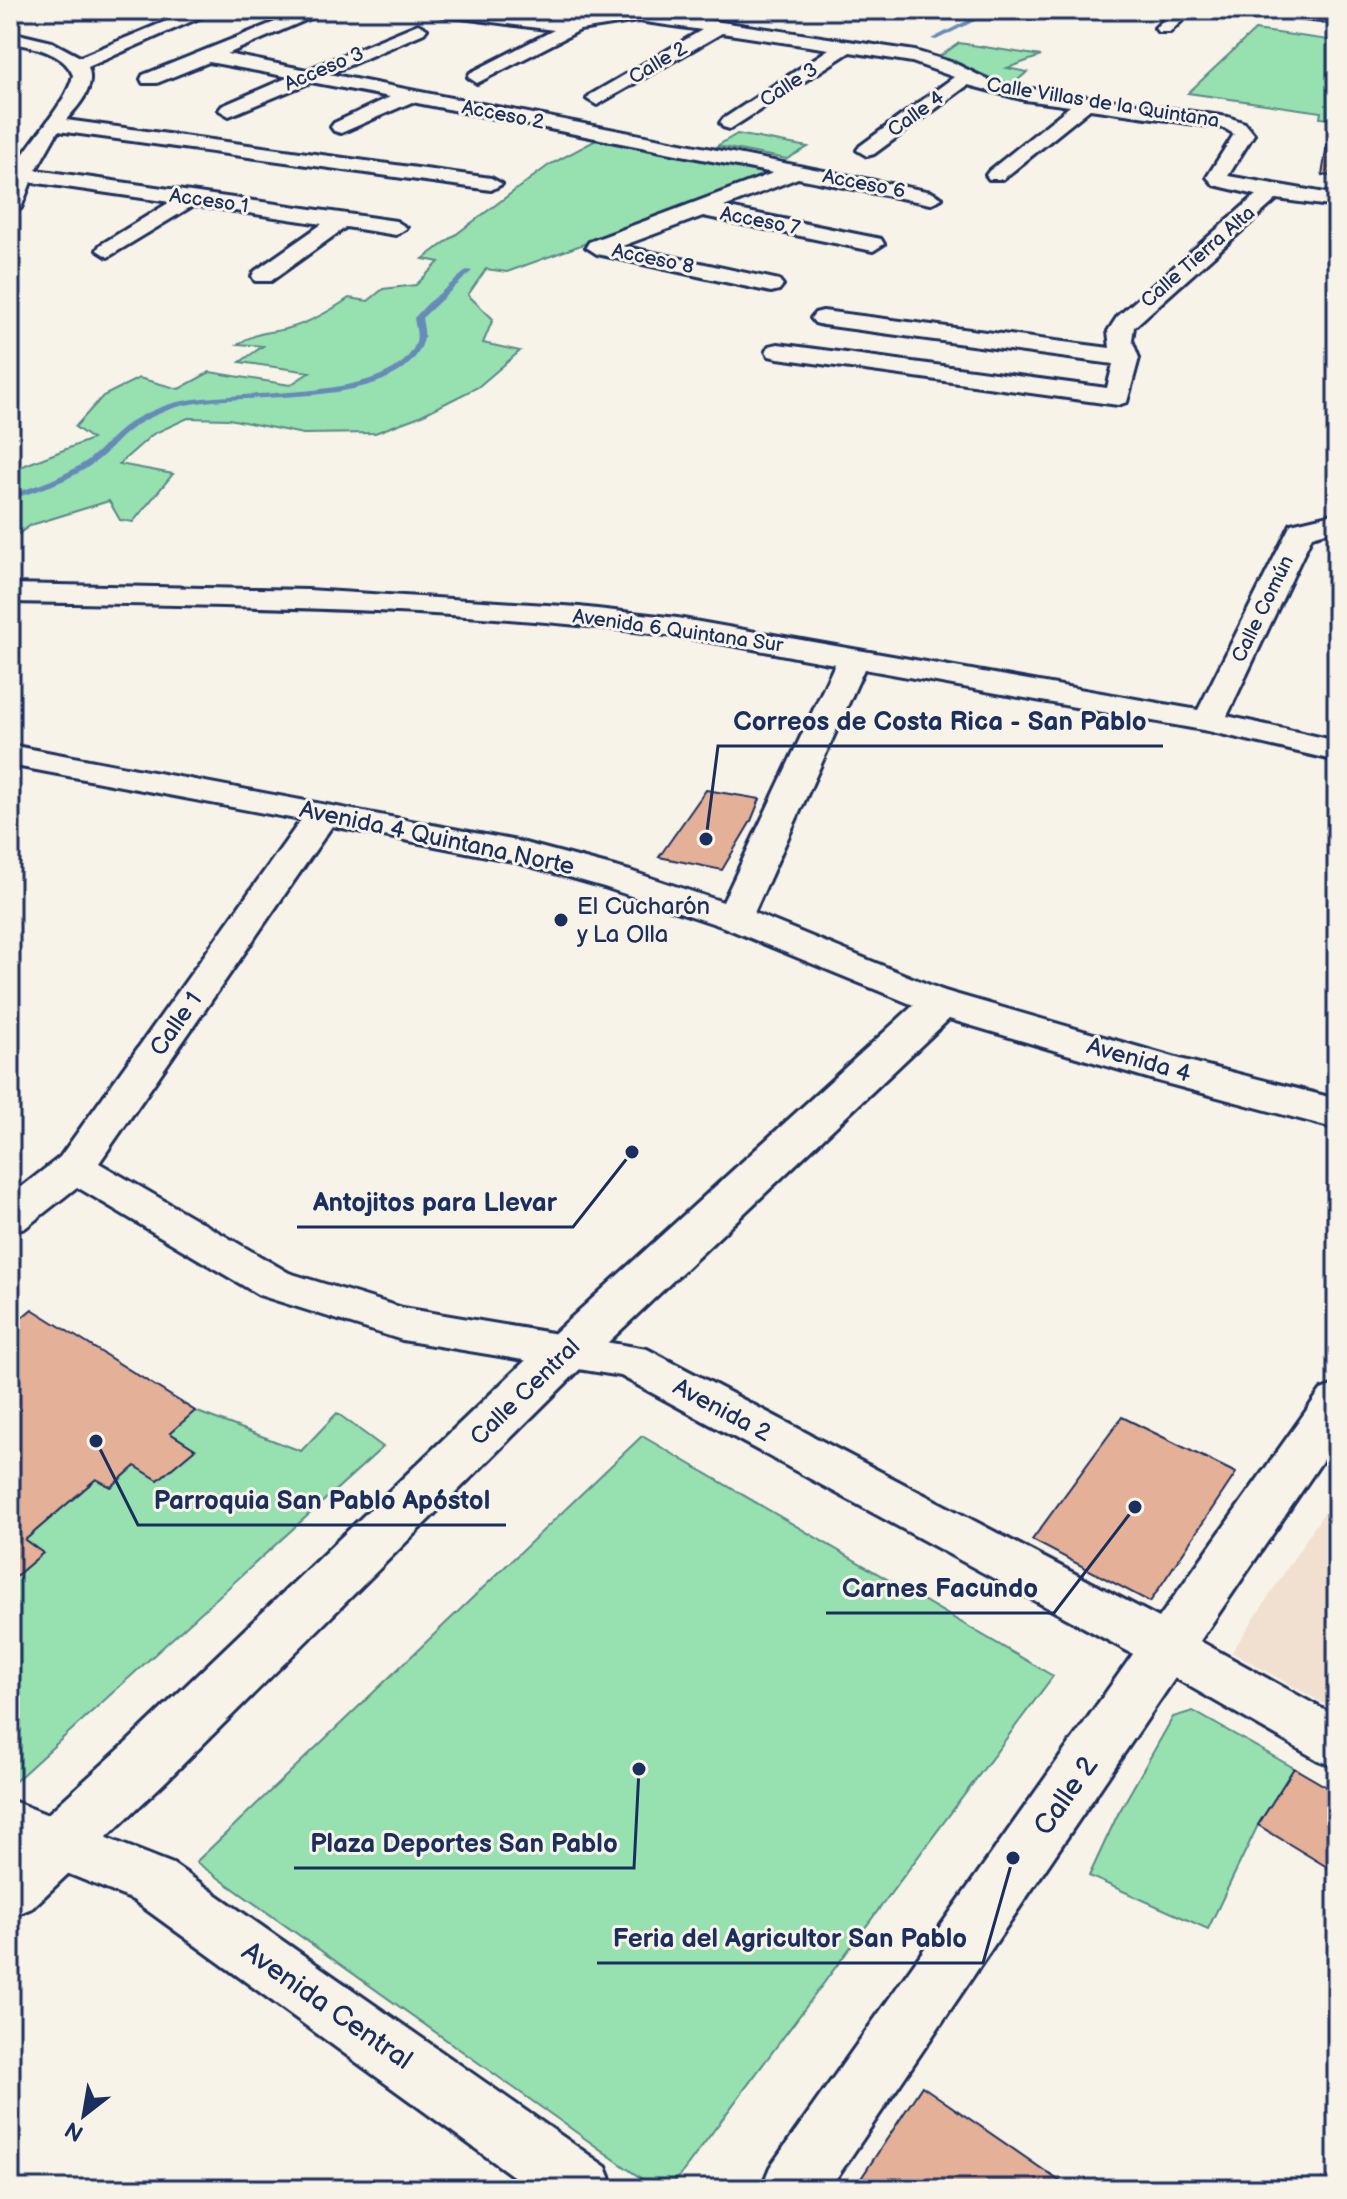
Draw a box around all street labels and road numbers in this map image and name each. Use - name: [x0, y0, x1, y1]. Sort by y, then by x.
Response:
- street label: Calle 2: [625, 36, 692, 90]
- street label: Acceso 3: [281, 42, 367, 96]
- street label: Calle 3: [756, 58, 822, 112]
- street label: Calle Villas de la Quintana: [985, 73, 1221, 133]
- street label: Calle 4: [883, 86, 949, 142]
- street label: Acceso 2: [460, 95, 546, 135]
- street label: Acceso 6: [821, 164, 907, 204]
- street label: Acceso 1: [168, 184, 250, 218]
- street label: Calle Tierra Alta: [1136, 201, 1260, 313]
- street label: Acceso 7: [718, 202, 802, 241]
- street label: Acceso 8: [610, 239, 696, 279]
- street label: Calle Común: [1227, 552, 1299, 666]
- street label: Avenida 6 Quintana Sur: [571, 604, 786, 658]
- street label: Avenida 4 Quintana Norte: [297, 795, 577, 881]
- street label: Calle 1: [144, 987, 208, 1061]
- street label: Avenida 4: [1084, 1031, 1195, 1089]
- street label: Calle Central: [464, 1333, 586, 1451]
- street label: Avenida 2: [668, 1372, 776, 1448]
- street label: Calle 2: [1027, 1750, 1105, 1842]
- street label: Avenida Central: [235, 1935, 419, 2077]

